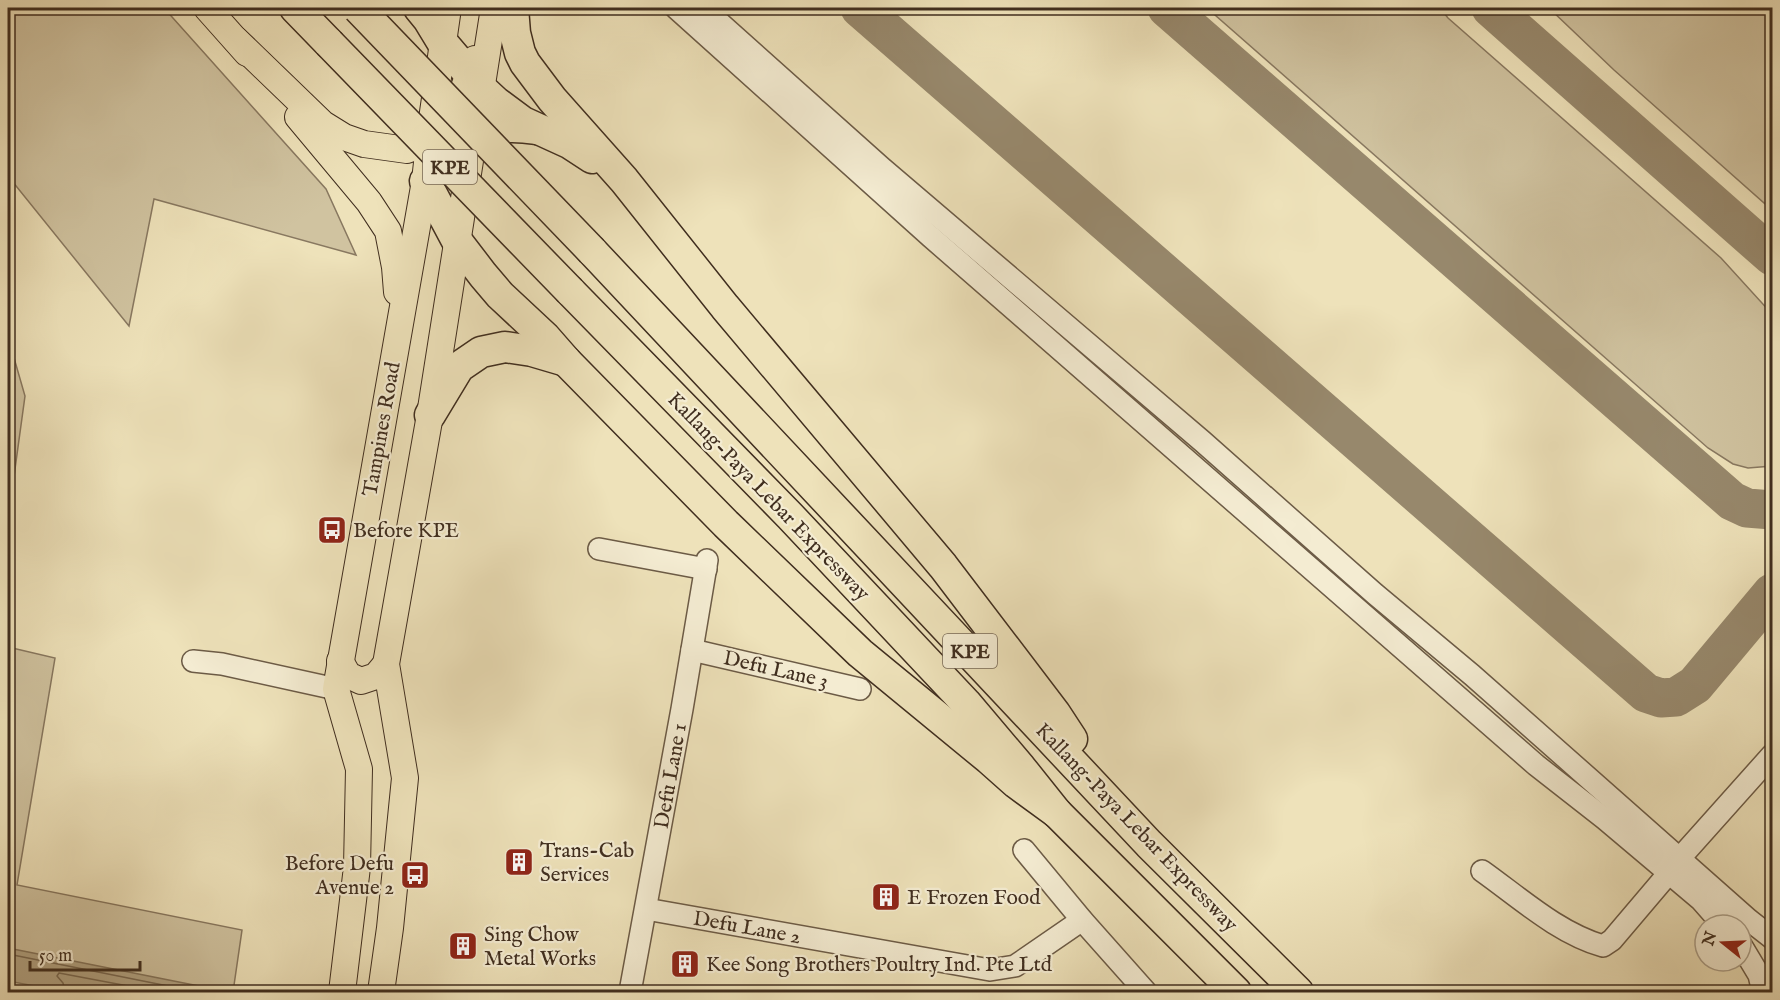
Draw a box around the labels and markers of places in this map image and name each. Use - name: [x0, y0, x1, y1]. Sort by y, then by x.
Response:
- bus stop icon: Before KPE: [316, 514, 348, 546]
- place label: Before KPE: [353, 518, 459, 545]
- place label: Trans-Cab Services: [540, 838, 634, 889]
- building icon: Trans-Cab Services: [503, 846, 535, 878]
- place label: Before Defu Avenue 2: [285, 851, 394, 902]
- bus stop icon: Before Defu Avenue 2: [399, 859, 431, 891]
- building icon: E Frozen Food: [870, 881, 902, 913]
- place label: E Frozen Food: [907, 885, 1041, 912]
- place label: Sing Chow Metal Works: [484, 922, 596, 973]
- building icon: Sing Chow Metal Works: [447, 930, 479, 962]
- building icon: Kee Song Brothers Poultry Ind. Pte Ltd: [669, 948, 701, 980]
- place label: Kee Song Brothers Poultry Ind. Pte Ltd: [706, 952, 1053, 979]

